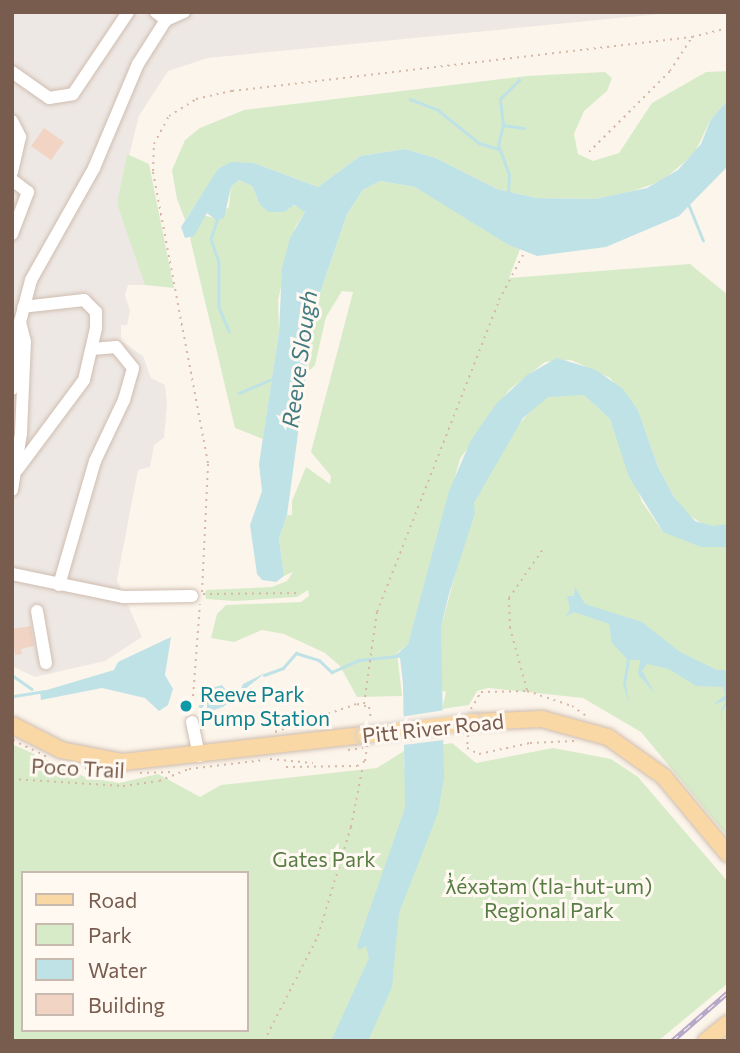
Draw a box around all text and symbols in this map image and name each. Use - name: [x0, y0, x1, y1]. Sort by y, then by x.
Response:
- water label: Reeve Slough: [276, 289, 322, 429]
- place label: Reeve Park Pump Station: [200, 681, 330, 731]
- marker: Reeve Park Pump Station: [178, 698, 194, 714]
- street label: Pitt River Road: [361, 708, 505, 748]
- street label: Poco Trail: [30, 753, 126, 783]
- park label: Gates Park: [272, 846, 376, 872]
- legend: [21, 871, 248, 1032]
- park label: ƛ̓éxətəm (tla-hut-um) Regional Park: [446, 873, 652, 923]
- text: Road: [88, 887, 137, 912]
- text: Park: [88, 922, 132, 947]
- text: Water: [88, 957, 147, 982]
- text: Building: [88, 992, 165, 1017]

